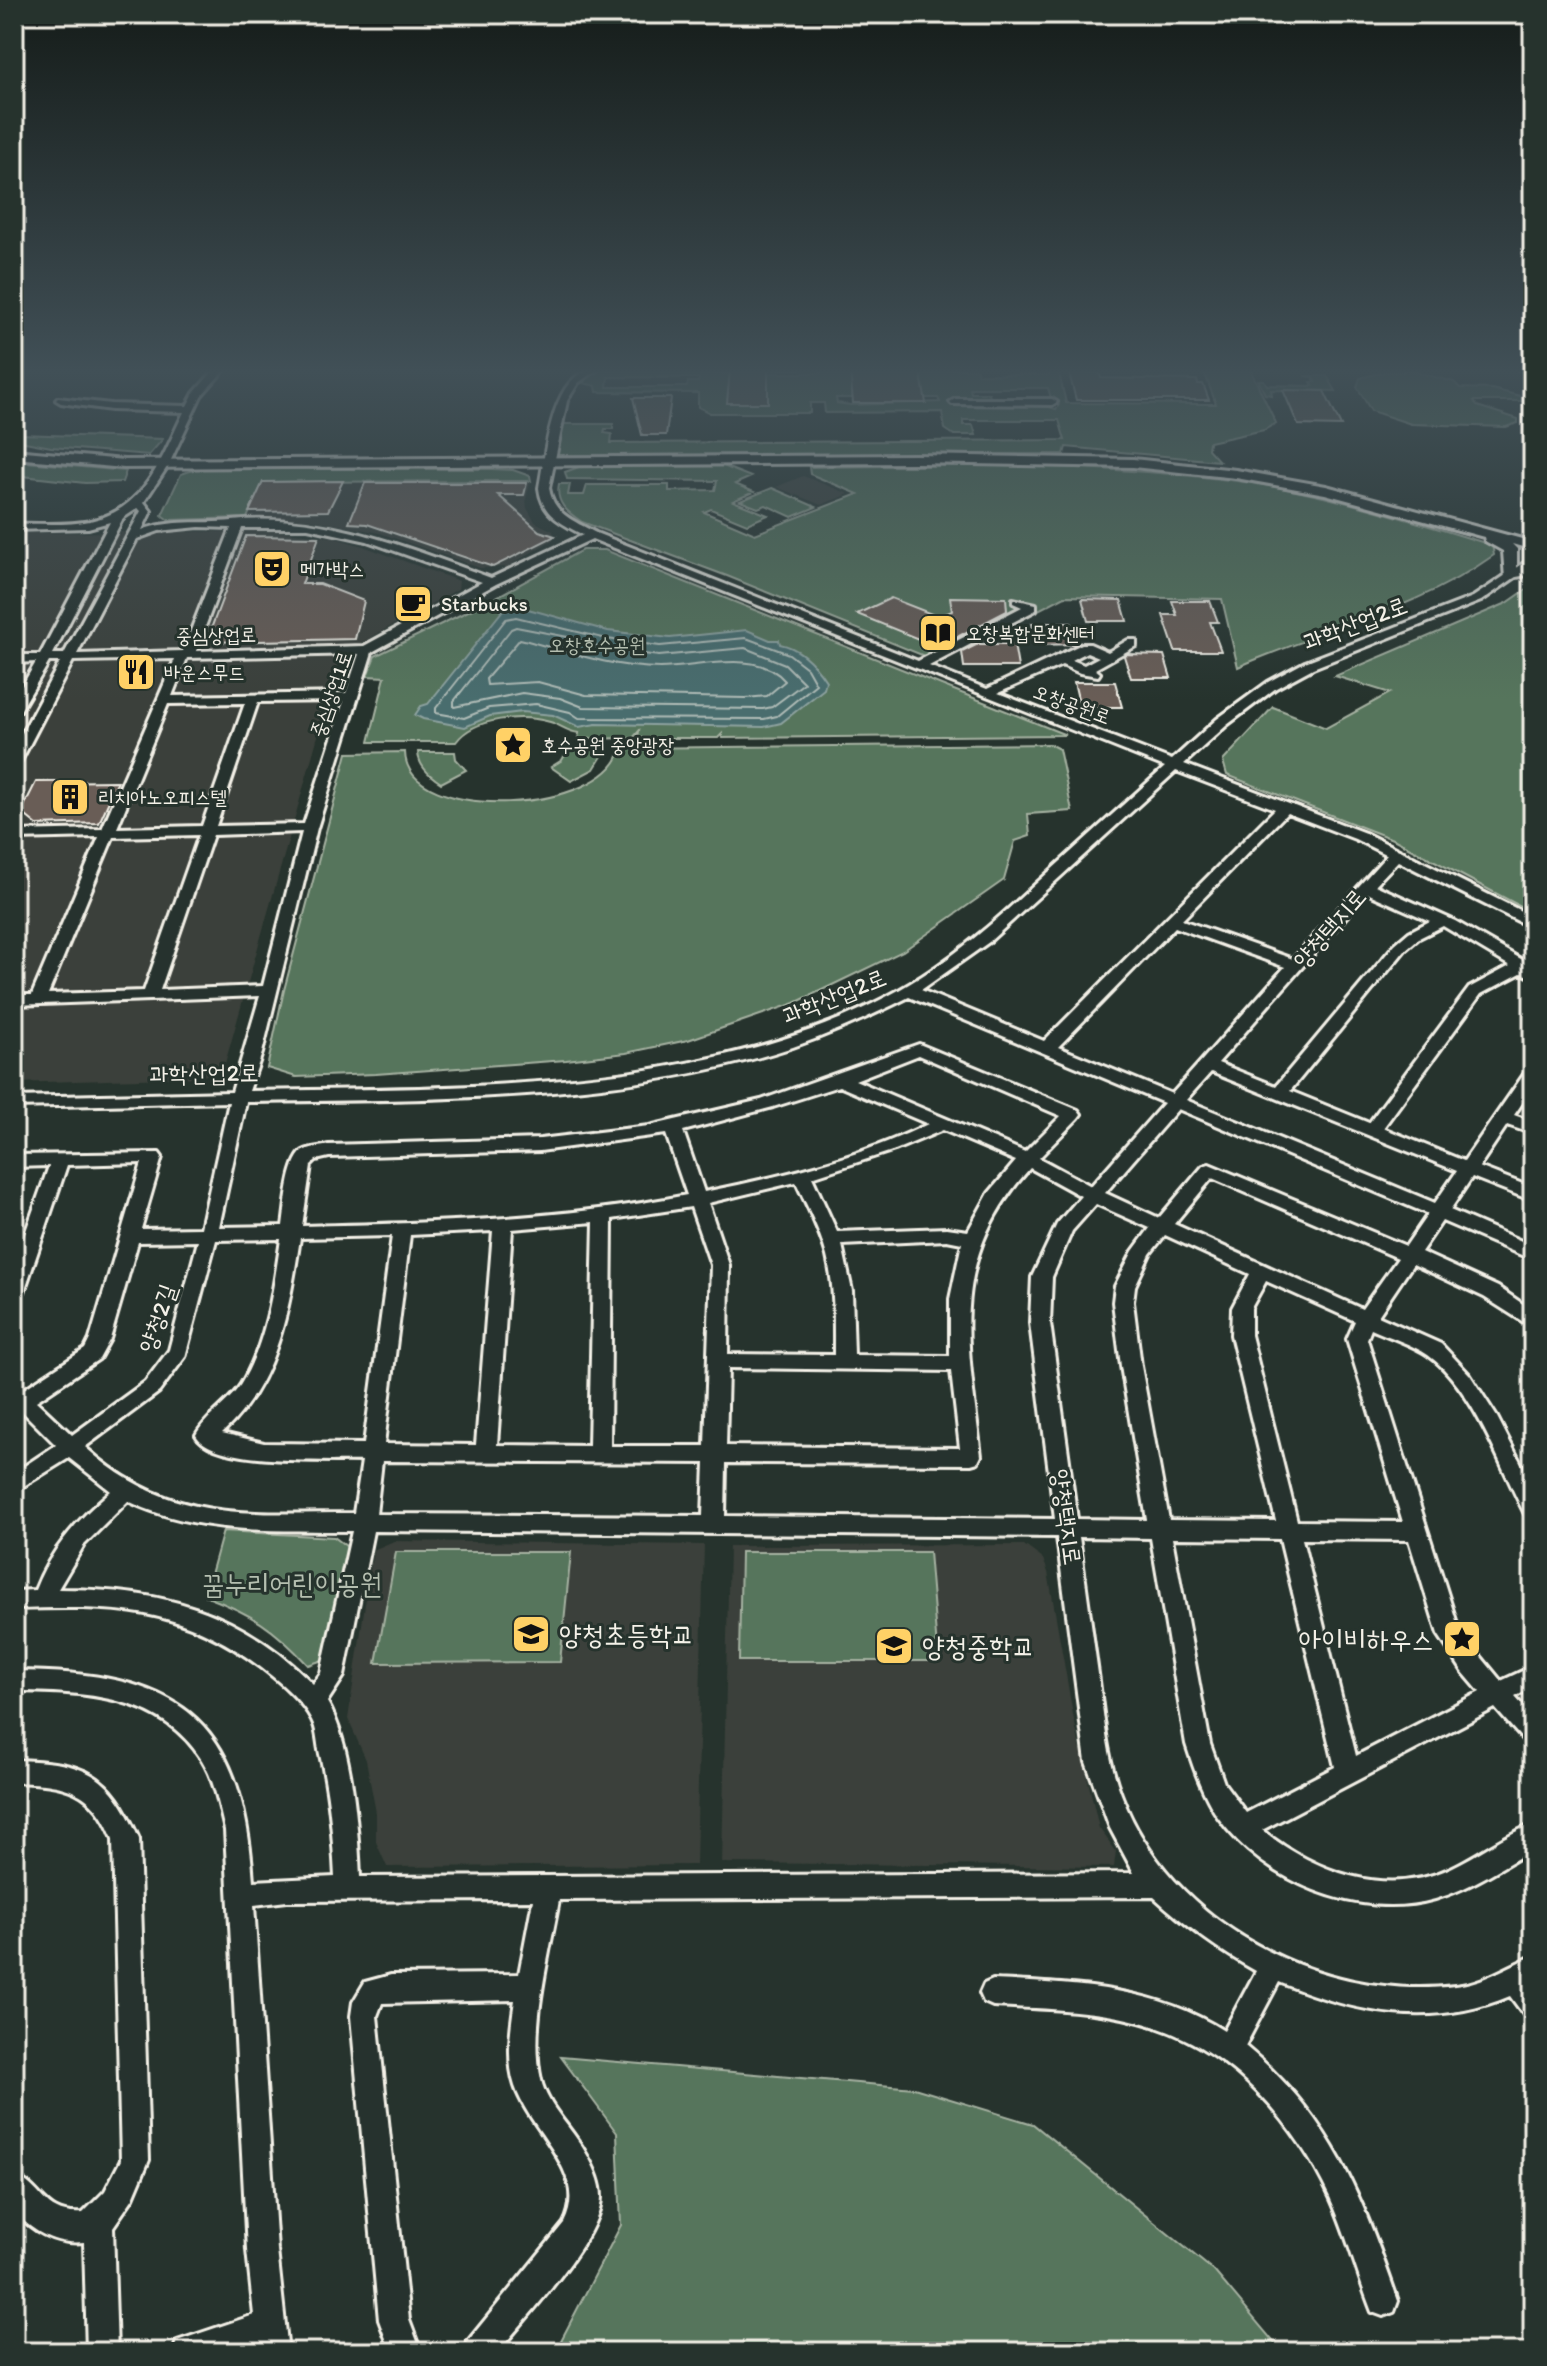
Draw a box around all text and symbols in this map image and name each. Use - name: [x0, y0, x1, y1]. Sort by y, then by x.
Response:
- theatre icon: 메가박스: [251, 548, 293, 590]
- place label: 메가박스: [300, 557, 364, 581]
- cafe icon: Starbucks: [392, 583, 434, 625]
- street label: 과학산업2로: [1299, 590, 1411, 656]
- place label: Starbucks: [441, 592, 528, 616]
- library icon: 오창복합문화센터: [917, 612, 959, 654]
- place label: 오창복합문화센터: [966, 621, 1095, 645]
- street label: 중심상업로: [176, 622, 256, 648]
- park label: 오창호수공원: [549, 633, 645, 657]
- street label: 중심상업1로: [305, 648, 357, 740]
- restaurant icon: 바운스무드: [115, 651, 157, 693]
- place label: 바운스무드: [164, 660, 244, 684]
- street label: 오창공원로: [1030, 679, 1114, 729]
- place icon: 호수공원 중앙광장: [492, 724, 534, 766]
- place label: 호수공원 중앙광장: [541, 733, 674, 757]
- building icon: 리치아노오피스텔: [49, 776, 91, 818]
- place label: 리치아노오피스텔: [98, 785, 227, 809]
- street label: 양청택지로: [1286, 882, 1372, 974]
- street label: 과학산업2로: [778, 962, 890, 1030]
- street label: 과학산업2로: [149, 1058, 259, 1088]
- street label: 양청2길: [132, 1280, 182, 1356]
- street label: 양청택지로: [1046, 1467, 1088, 1567]
- park label: 꿈누리어린이공원: [202, 1566, 382, 1600]
- school or university icon: 양청초등학교: [510, 1613, 552, 1655]
- place label: 양청초등학교: [559, 1617, 694, 1651]
- place icon: 아이비하우스: [1441, 1618, 1483, 1660]
- place label: 아이비하우스: [1299, 1622, 1434, 1656]
- school or university icon: 양청중학교: [873, 1625, 915, 1667]
- place label: 양청중학교: [922, 1629, 1035, 1663]

